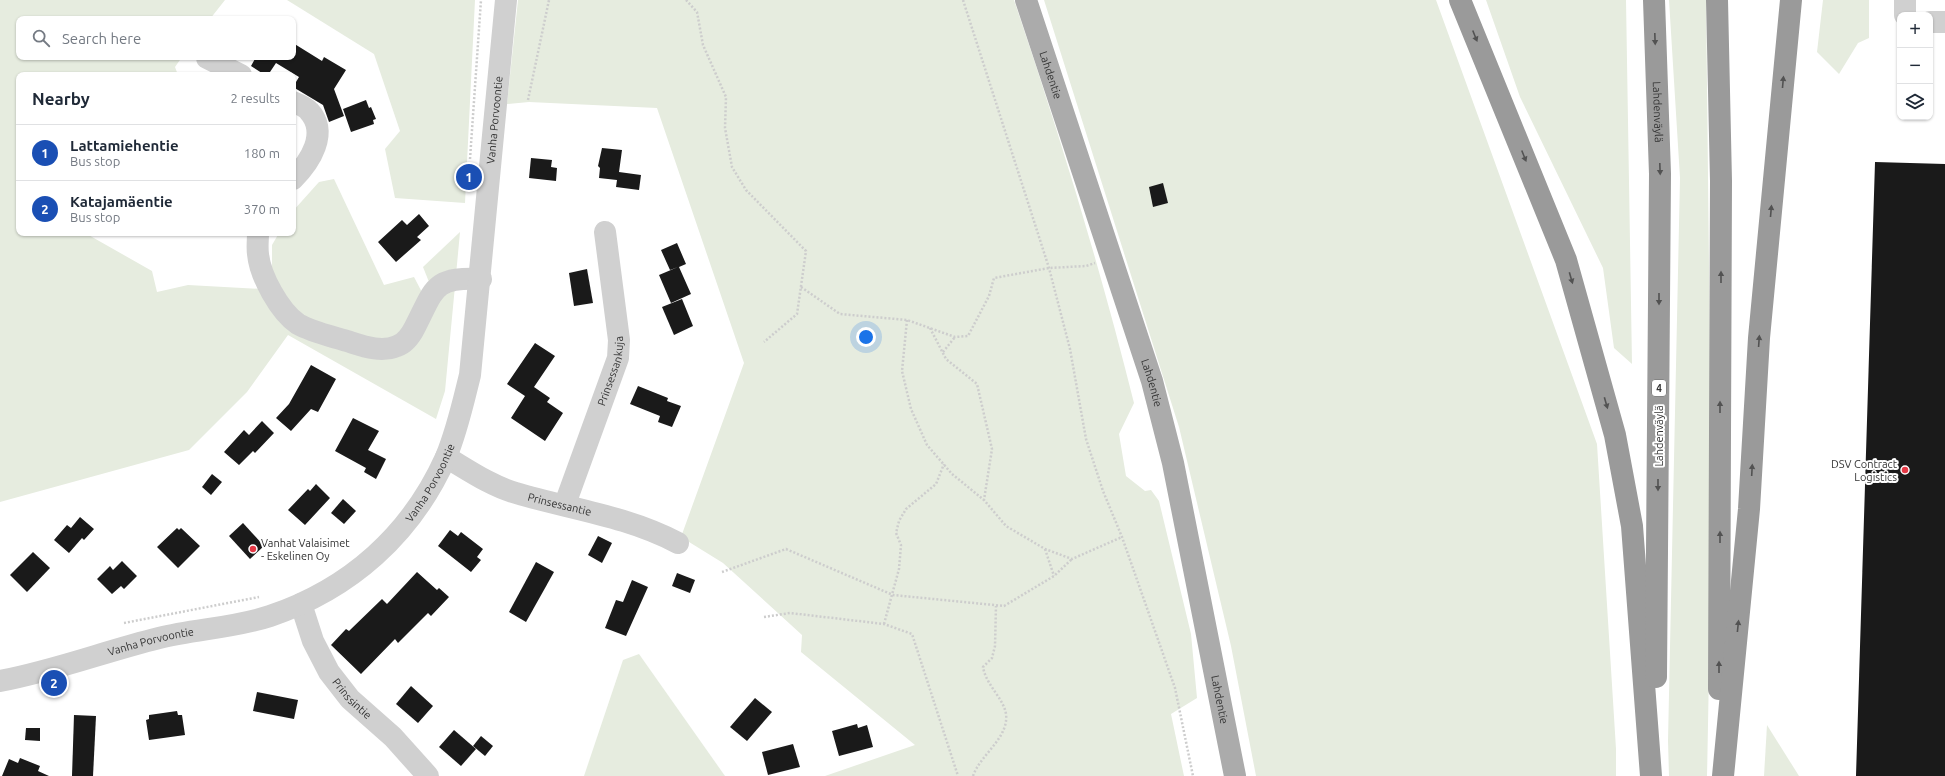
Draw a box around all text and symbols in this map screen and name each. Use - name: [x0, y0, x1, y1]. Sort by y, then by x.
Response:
- map controls: [1897, 12, 1933, 120]
- button: +: [1897, 12, 1933, 48]
- search box: [16, 16, 296, 60]
- icon: search: [30, 27, 52, 49]
- text: Search here: [62, 30, 141, 47]
- one-way arrow: [1472, 31, 1478, 42]
- one-way arrow: [1652, 33, 1659, 45]
- button: −: [1897, 48, 1933, 84]
- street label: Lahdentie: [1037, 50, 1064, 100]
- street label: Vanha Porvoontie: [484, 76, 505, 164]
- one-way arrow: [1780, 76, 1787, 88]
- street label: Lahdenväylä: [1651, 81, 1665, 143]
- button: layers: [1897, 84, 1933, 120]
- text: Nearby: [32, 89, 90, 108]
- text: 2 results: [230, 91, 280, 105]
- text: Lattamiehentie: [70, 137, 179, 154]
- text: 1: [41, 146, 49, 160]
- text: 180 m: [244, 146, 280, 160]
- one-way arrow: [1522, 151, 1528, 163]
- text: Bus stop: [70, 154, 120, 168]
- pin: 1: [456, 162, 482, 192]
- one-way arrow: [1656, 163, 1663, 175]
- text: Katajamäentie: [70, 193, 173, 210]
- text: 2: [41, 202, 49, 216]
- text: 370 m: [244, 202, 280, 216]
- one-way arrow: [1768, 205, 1774, 217]
- text: Bus stop: [70, 210, 120, 224]
- one-way arrow: [1718, 270, 1724, 283]
- one-way arrow: [1569, 271, 1575, 284]
- one-way arrow: [1656, 293, 1662, 306]
- your location: [856, 327, 876, 347]
- street label: Prinsessankuja: [595, 335, 625, 407]
- one-way arrow: [1755, 335, 1762, 347]
- street label: Lahdentie: [1139, 357, 1164, 408]
- road number: 4: [1652, 380, 1666, 396]
- one-way arrow: [1603, 397, 1609, 409]
- one-way arrow: [1717, 400, 1723, 413]
- street label: Lahdenväylä: [1653, 405, 1665, 467]
- street label: Vanha Porvoontie: [403, 442, 457, 524]
- place label: DSV Contract Logistics: [1831, 458, 1898, 483]
- one-way arrow: [1748, 464, 1755, 476]
- marker: DSV Contract Logistics: [1900, 465, 1910, 475]
- one-way arrow: [1655, 479, 1661, 492]
- street label: Prinsessantie: [526, 491, 593, 518]
- one-way arrow: [1717, 530, 1723, 543]
- place label: Vanhat Valaisimet - Eskelinen Oy: [261, 537, 350, 562]
- marker: Vanhat Valaisimet - Eskelinen Oy: [248, 544, 258, 554]
- one-way arrow: [1735, 620, 1741, 632]
- street label: Vanha Porvoontie: [106, 625, 195, 658]
- one-way arrow: [1716, 660, 1722, 673]
- pin: 2: [41, 668, 67, 698]
- street label: Lahdentie: [1209, 674, 1231, 725]
- street label: Prinssintie: [330, 676, 374, 721]

